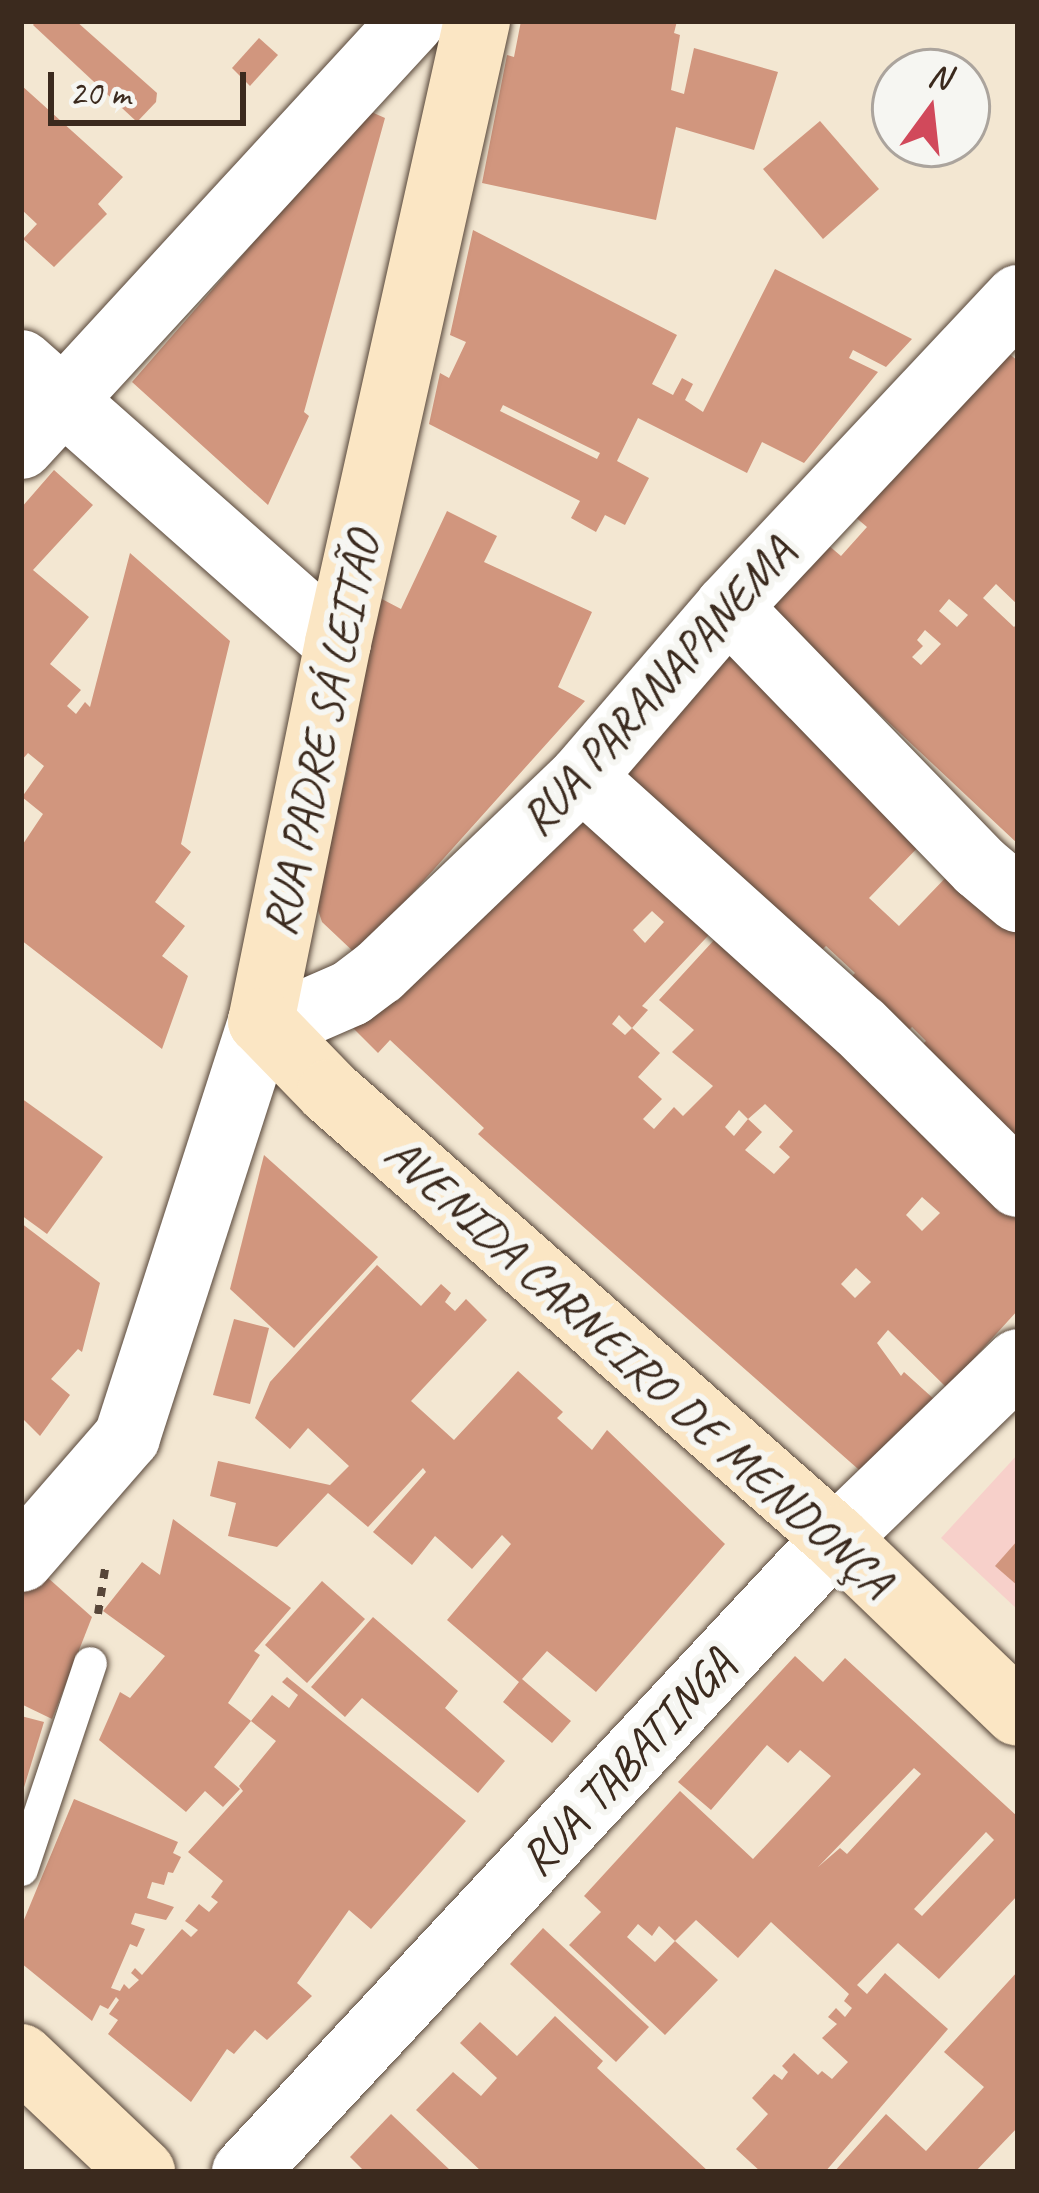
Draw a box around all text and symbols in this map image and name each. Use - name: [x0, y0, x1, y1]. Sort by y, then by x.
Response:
- scale bar: [54, 48, 252, 122]
- north arrow: [871, 48, 991, 168]
- text: N: [924, 53, 955, 99]
- text: 20 m: [69, 70, 130, 116]
- street label: RUA PARANAPANEMA: [509, 526, 805, 846]
- street label: RUA PADRE SÁ LEITÃO: [250, 528, 392, 940]
- street label: AVENIDA CARNEIRO DE MENDONÇA: [374, 1124, 904, 1610]
- street label: RUA TABATINGA: [506, 1635, 748, 1889]

